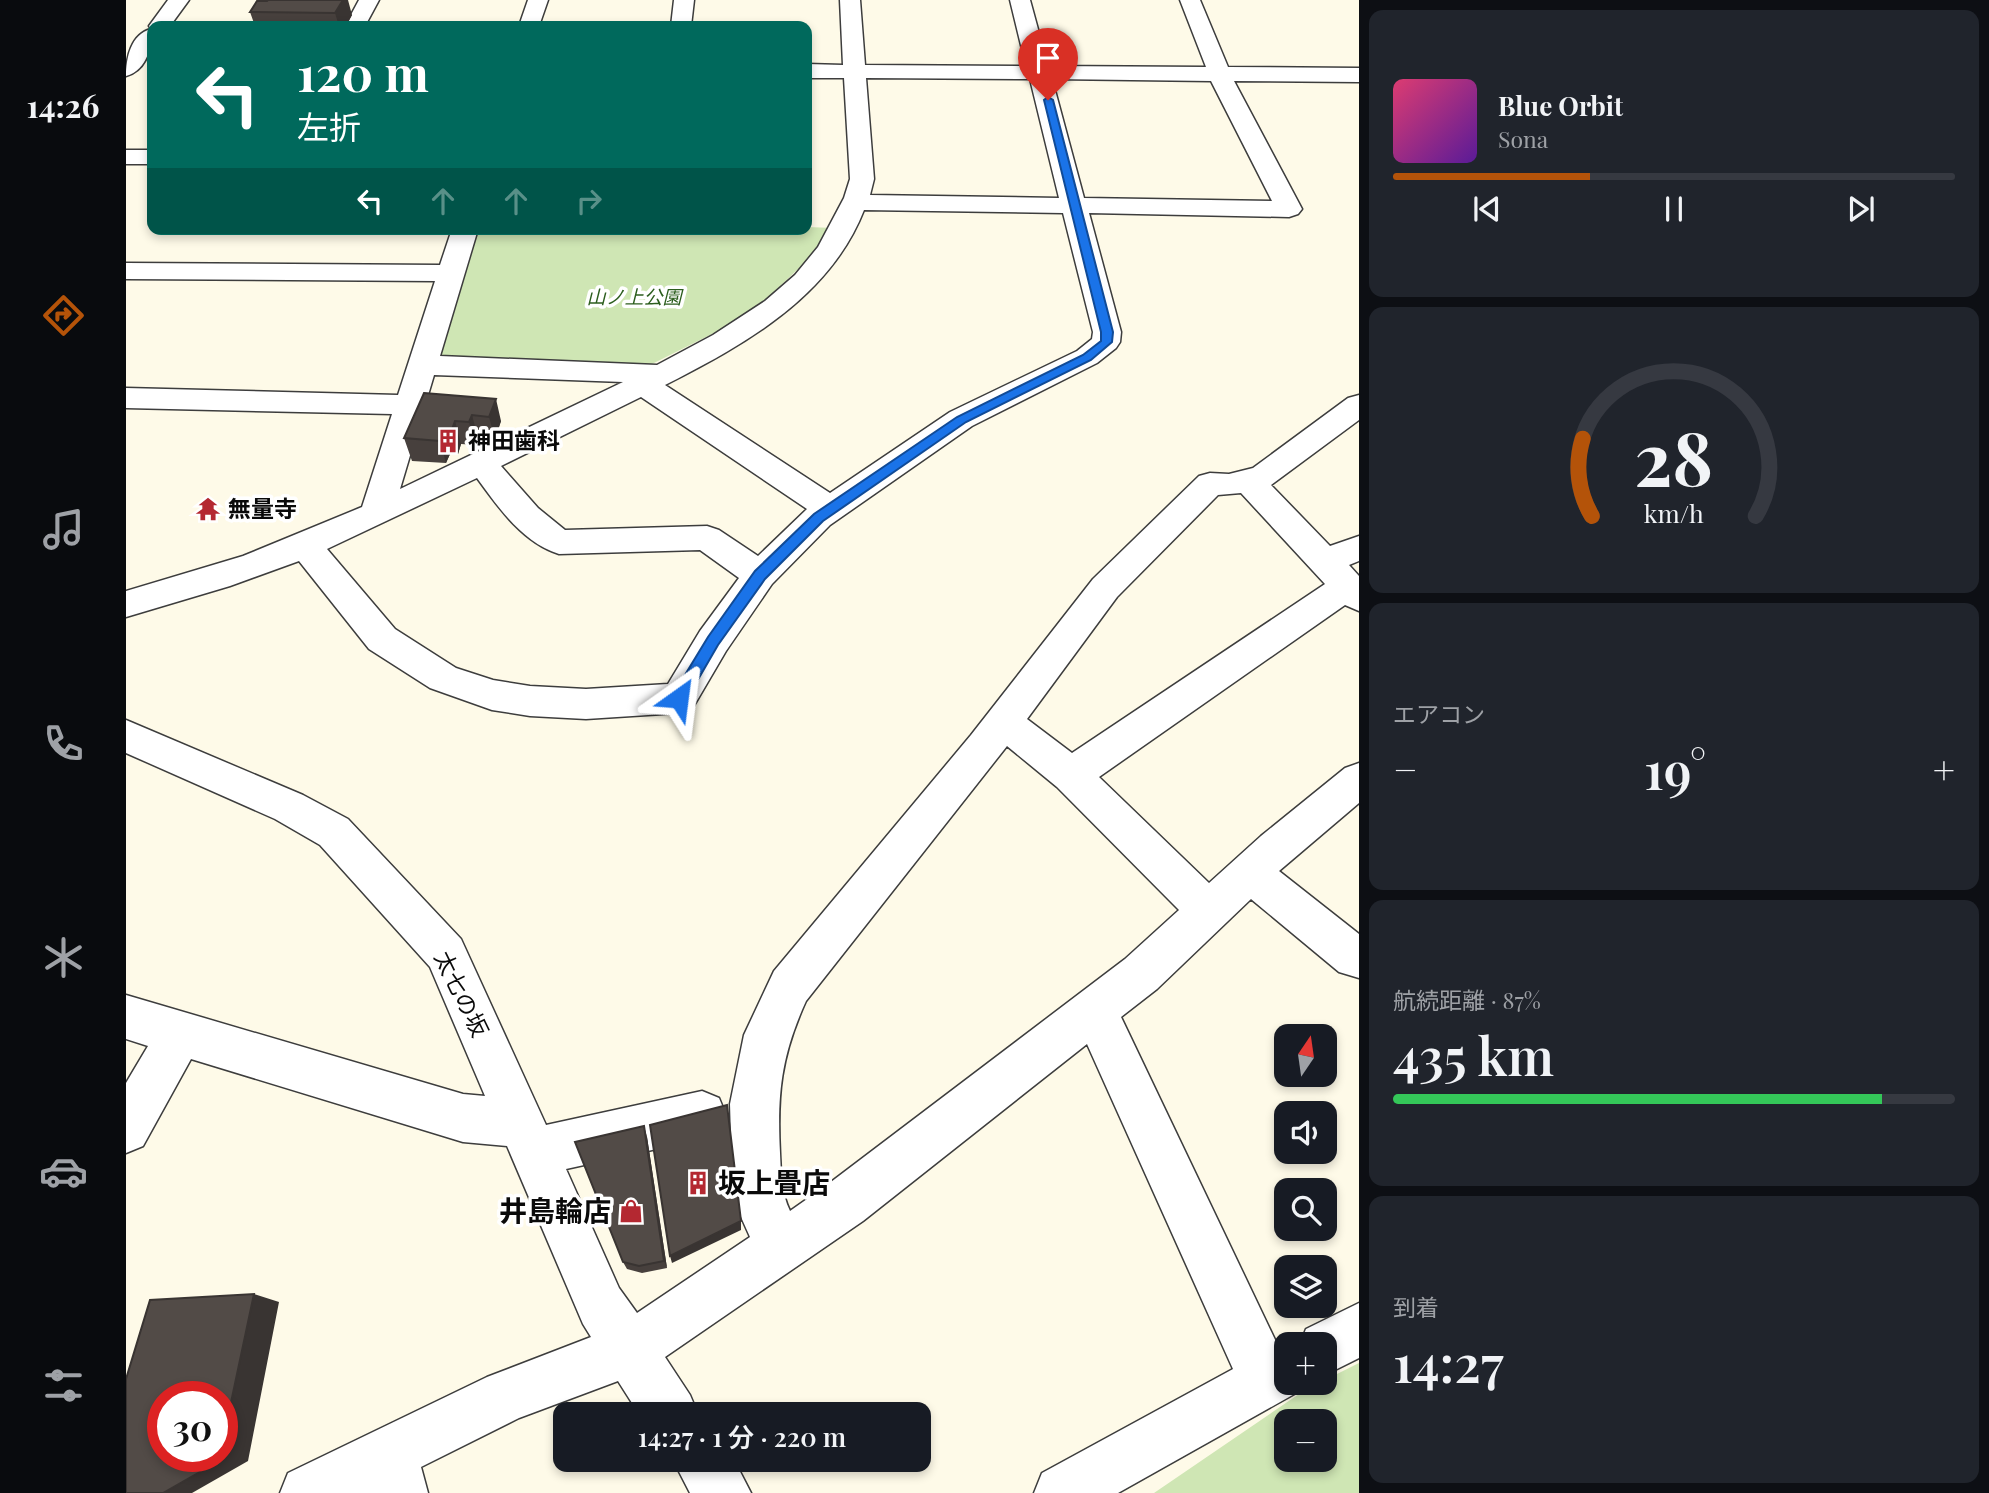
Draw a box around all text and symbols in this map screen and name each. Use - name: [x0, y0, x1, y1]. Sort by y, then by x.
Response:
- pin: [1018, 28, 1078, 100]
- text: 120 m: [297, 39, 429, 104]
- icon: arrive: [1029, 39, 1067, 77]
- icon: left: [182, 49, 273, 140]
- text: 14:26: [26, 83, 100, 126]
- text: Blue Orbit: [1498, 88, 1623, 123]
- text: 左折: [297, 104, 361, 147]
- text: Sona: [1498, 123, 1548, 154]
- icon: left: [351, 182, 389, 220]
- icon: ahead: [424, 182, 462, 220]
- icon: ahead: [497, 182, 535, 220]
- icon: right: [570, 182, 608, 220]
- icon: previous: [1468, 190, 1506, 228]
- icon: pause: [1655, 190, 1693, 228]
- icon: next: [1842, 190, 1880, 228]
- park label: 山ノ上公園: [586, 283, 684, 309]
- icon: directions: [39, 291, 88, 340]
- text: 28: [1635, 407, 1713, 504]
- place label: 神田歯科: [468, 424, 560, 455]
- building icon: 神田歯科: [434, 427, 462, 455]
- place label: 無量寺: [228, 492, 297, 523]
- temple icon: 無量寺: [194, 495, 222, 523]
- text: km/h: [1644, 496, 1704, 529]
- icon: music: [39, 505, 88, 554]
- position arrow: [642, 661, 716, 735]
- text: エアコン: [1393, 698, 1485, 729]
- icon: phone: [39, 719, 88, 768]
- text: 19°: [1644, 734, 1706, 803]
- text: −: [1393, 743, 1418, 794]
- text: +: [1933, 743, 1955, 794]
- icon: climate: [39, 933, 88, 982]
- street label: 太七の坂: [428, 945, 496, 1041]
- text: 航続距離 · 87%: [1393, 984, 1541, 1015]
- text: 435 km: [1393, 1020, 1554, 1089]
- north arrow: [1274, 1024, 1337, 1087]
- map controls: [1274, 1024, 1337, 1472]
- button: sound: [1274, 1101, 1337, 1164]
- icon: car: [39, 1147, 88, 1196]
- place label: 坂上畳店: [718, 1163, 830, 1200]
- building icon: 坂上畳店: [684, 1169, 712, 1197]
- button: search: [1274, 1178, 1337, 1241]
- place label: 井島輪店: [499, 1191, 611, 1228]
- shop icon: 井島輪店: [617, 1197, 645, 1225]
- button: layers: [1274, 1255, 1337, 1318]
- text: 到着: [1393, 1291, 1439, 1322]
- text: 14:27: [1393, 1327, 1504, 1396]
- button: +: [1274, 1332, 1337, 1395]
- icon: filters: [39, 1361, 88, 1410]
- speed limit sign: 30: [147, 1381, 238, 1472]
- button: −: [1274, 1409, 1337, 1472]
- text: 14:27 · 1 分 · 220 m: [638, 1419, 846, 1454]

